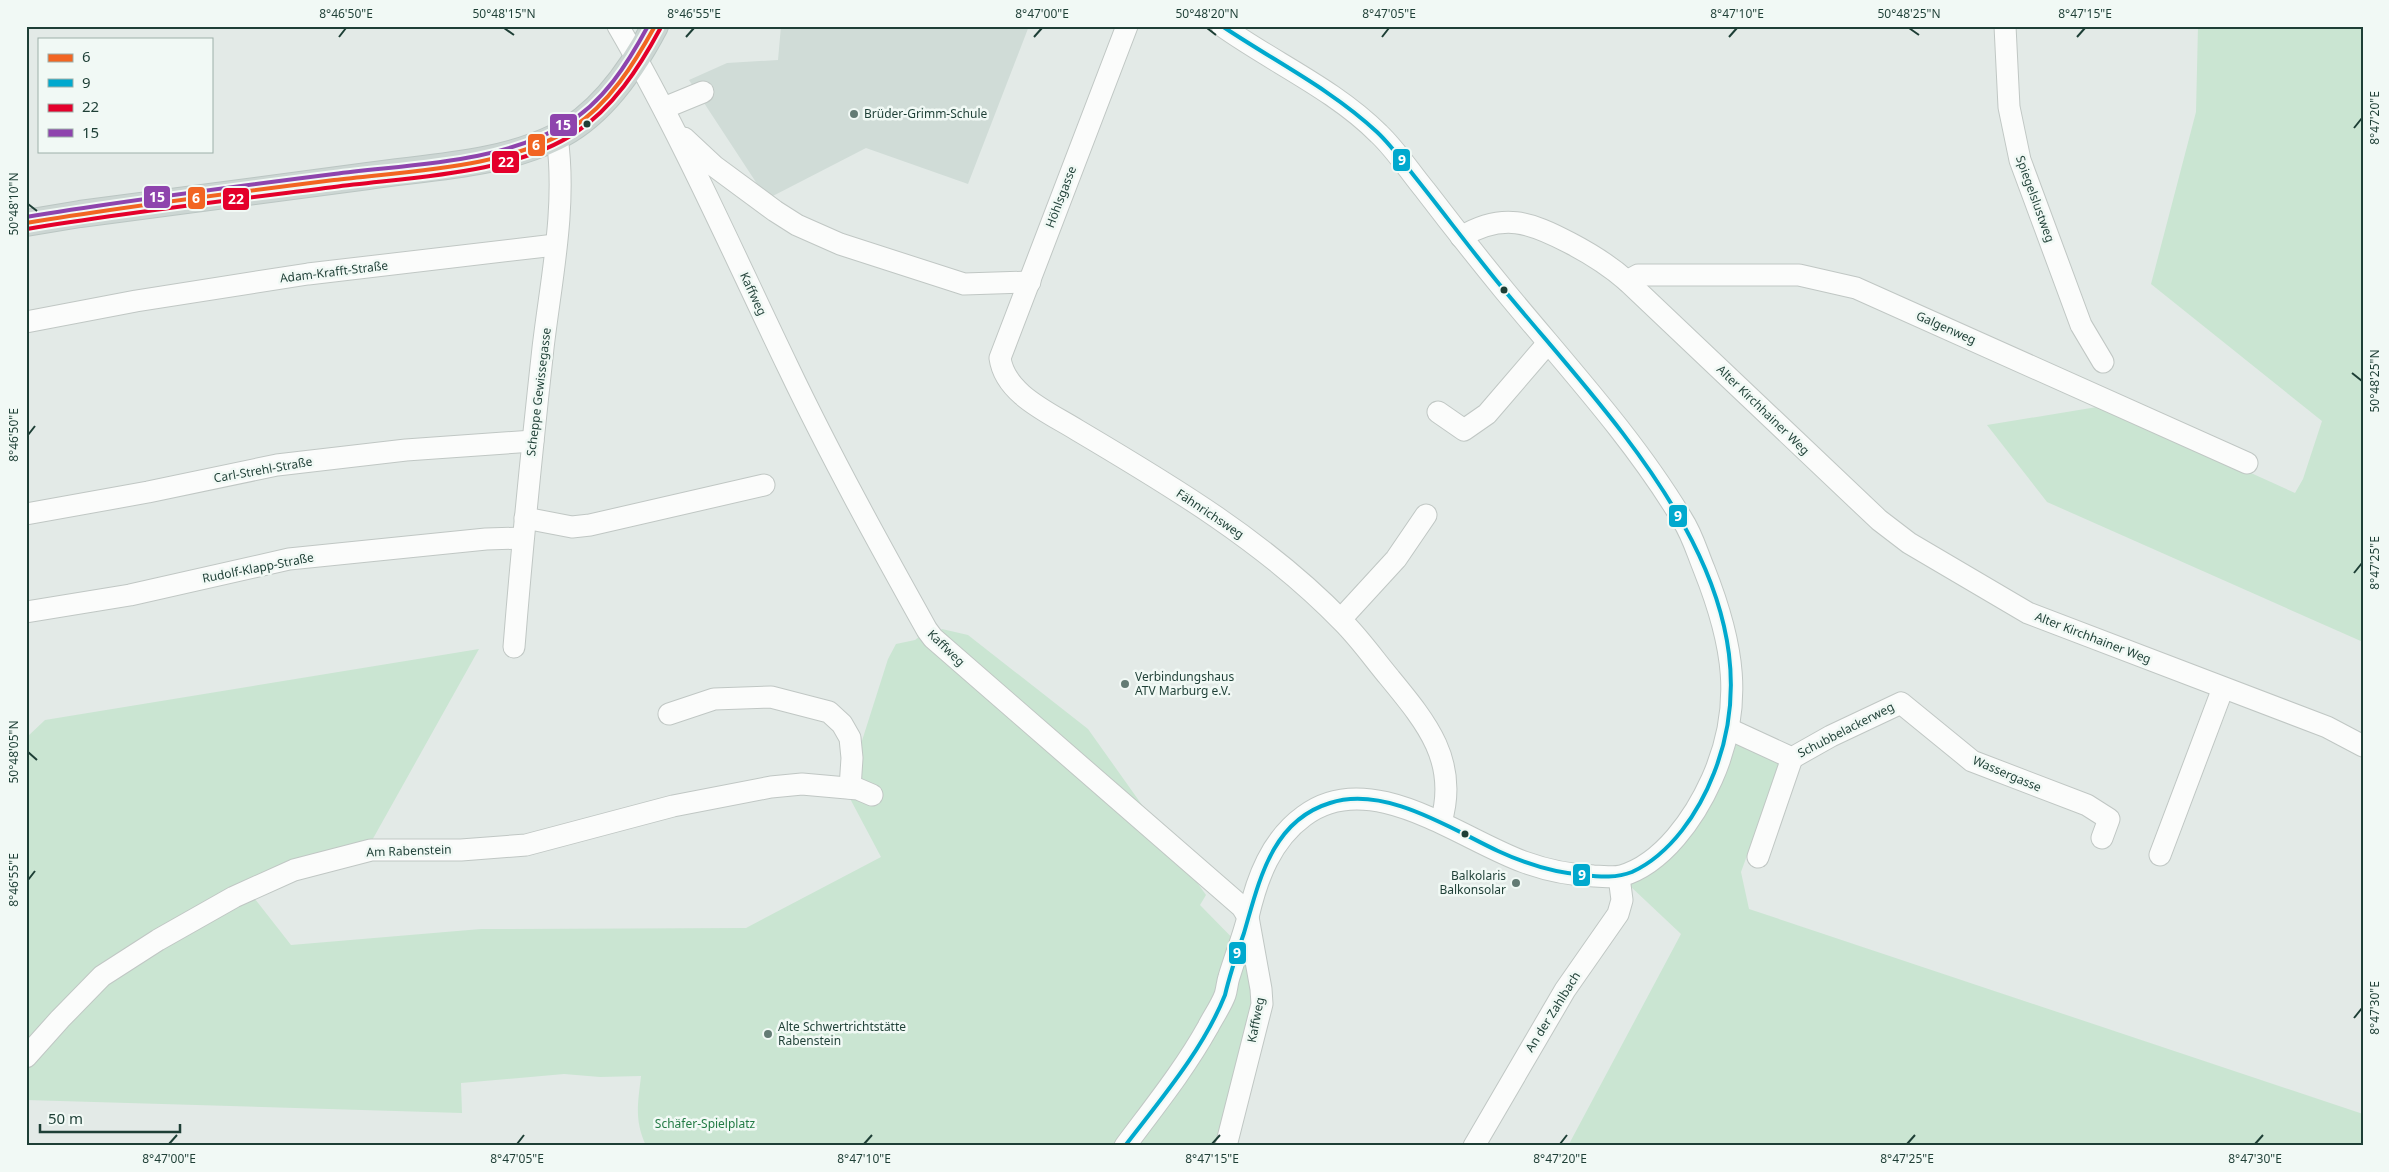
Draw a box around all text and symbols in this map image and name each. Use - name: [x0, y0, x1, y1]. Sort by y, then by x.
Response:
- text: 8°46'50"E: [319, 5, 373, 22]
- text: 50°48'15"N: [472, 5, 536, 22]
- text: 8°46'55"E: [667, 5, 721, 22]
- text: 8°47'00"E: [1015, 5, 1069, 22]
- text: 50°48'20"N: [1175, 5, 1239, 22]
- text: 8°47'05"E: [1362, 5, 1416, 22]
- text: 8°47'10"E: [1710, 5, 1764, 22]
- text: 50°48'25"N: [1877, 5, 1941, 22]
- text: 8°47'15"E: [2058, 5, 2112, 22]
- legend: [38, 38, 212, 152]
- text: 6: [82, 46, 91, 66]
- text: 9: [82, 72, 91, 92]
- text: 8°47'20"E: [2366, 91, 2383, 145]
- text: 22: [82, 96, 99, 116]
- place label: Brüder-Grimm-Schule: [864, 105, 988, 122]
- marker: Brüder-Grimm-Schule: [848, 108, 860, 120]
- line badge: 15: [549, 113, 578, 137]
- text: 15: [555, 115, 571, 134]
- unlabelled marker: [582, 119, 592, 129]
- text: 15: [82, 122, 99, 142]
- line badge: 6: [527, 133, 546, 157]
- text: 6: [532, 135, 540, 154]
- line badge: 9: [1392, 148, 1411, 172]
- line badge: 22: [491, 150, 520, 174]
- text: 9: [1398, 150, 1406, 169]
- text: 22: [498, 152, 514, 171]
- street label: Spiegelslustweg: [2012, 153, 2059, 244]
- street label: Höhlsgasse: [1041, 163, 1080, 230]
- text: 50°48'10"N: [5, 172, 22, 236]
- line badge: 15: [143, 185, 171, 209]
- line badge: 6: [187, 186, 206, 210]
- text: 15: [149, 187, 165, 206]
- line badge: 22: [222, 187, 250, 211]
- text: 6: [192, 188, 200, 207]
- text: 22: [228, 189, 244, 208]
- street label: Adam-Krafft-Straße: [279, 256, 389, 287]
- street label: Kaffweg: [736, 269, 771, 318]
- unlabelled marker: [1499, 285, 1509, 295]
- street label: Galgenweg: [1914, 307, 1979, 348]
- street label: Scheppe Gewissegasse: [522, 326, 555, 457]
- text: 50°48'25"N: [2366, 349, 2383, 413]
- street label: Alter Kirchhainer Weg: [1713, 361, 1813, 458]
- text: 8°46'50"E: [5, 408, 22, 462]
- street label: Carl-Strehl-Straße: [212, 452, 314, 487]
- street label: Fähnrichsweg: [1173, 485, 1248, 543]
- line badge: 9: [1668, 504, 1688, 528]
- text: 9: [1674, 506, 1682, 525]
- text: 8°47'25"E: [2366, 536, 2383, 590]
- street label: Rudolf-Klapp-Straße: [201, 548, 315, 587]
- street label: Alter Kirchhainer Weg: [2033, 608, 2154, 667]
- street label: Kaffweg: [924, 626, 969, 670]
- place label: Verbindungshaus ATV Marburg e.V.: [1135, 668, 1234, 699]
- marker: Verbindungshaus ATV Marburg e.V.: [1119, 678, 1131, 690]
- street label: Schubbelackerweg: [1795, 698, 1897, 761]
- text: 50°48'05"N: [5, 720, 22, 784]
- street label: Wassergasse: [1970, 751, 2044, 796]
- unlabelled marker: [1460, 829, 1470, 839]
- street label: Am Rabenstein: [366, 841, 452, 860]
- text: 8°46'55"E: [5, 853, 22, 907]
- line badge: 9: [1572, 863, 1591, 887]
- text: 9: [1578, 865, 1586, 884]
- place label: Balkolaris Balkonsolar: [1439, 867, 1506, 898]
- marker: Balkolaris Balkonsolar: [1510, 877, 1522, 889]
- line badge: 9: [1228, 941, 1247, 965]
- text: 9: [1233, 943, 1241, 962]
- street label: An der Zahlbach: [1521, 968, 1584, 1055]
- text: 8°47'30"E: [2366, 981, 2383, 1035]
- street label: Kaffweg: [1243, 996, 1268, 1044]
- place label: Alte Schwertrichtstätte Rabenstein: [778, 1018, 906, 1049]
- marker: Alte Schwertrichtstätte Rabenstein: [762, 1028, 774, 1040]
- scale bar: [40, 1102, 180, 1134]
- text: 50 m: [48, 1108, 83, 1128]
- park label: Schäfer-Spielplatz: [655, 1115, 756, 1132]
- text: 8°47'00"E: [142, 1150, 196, 1167]
- text: 8°47'05"E: [490, 1150, 544, 1167]
- text: 8°47'10"E: [837, 1150, 891, 1167]
- text: 8°47'15"E: [1185, 1150, 1239, 1167]
- text: 8°47'20"E: [1533, 1150, 1587, 1167]
- text: 8°47'25"E: [1880, 1150, 1934, 1167]
- text: 8°47'30"E: [2228, 1150, 2282, 1167]

